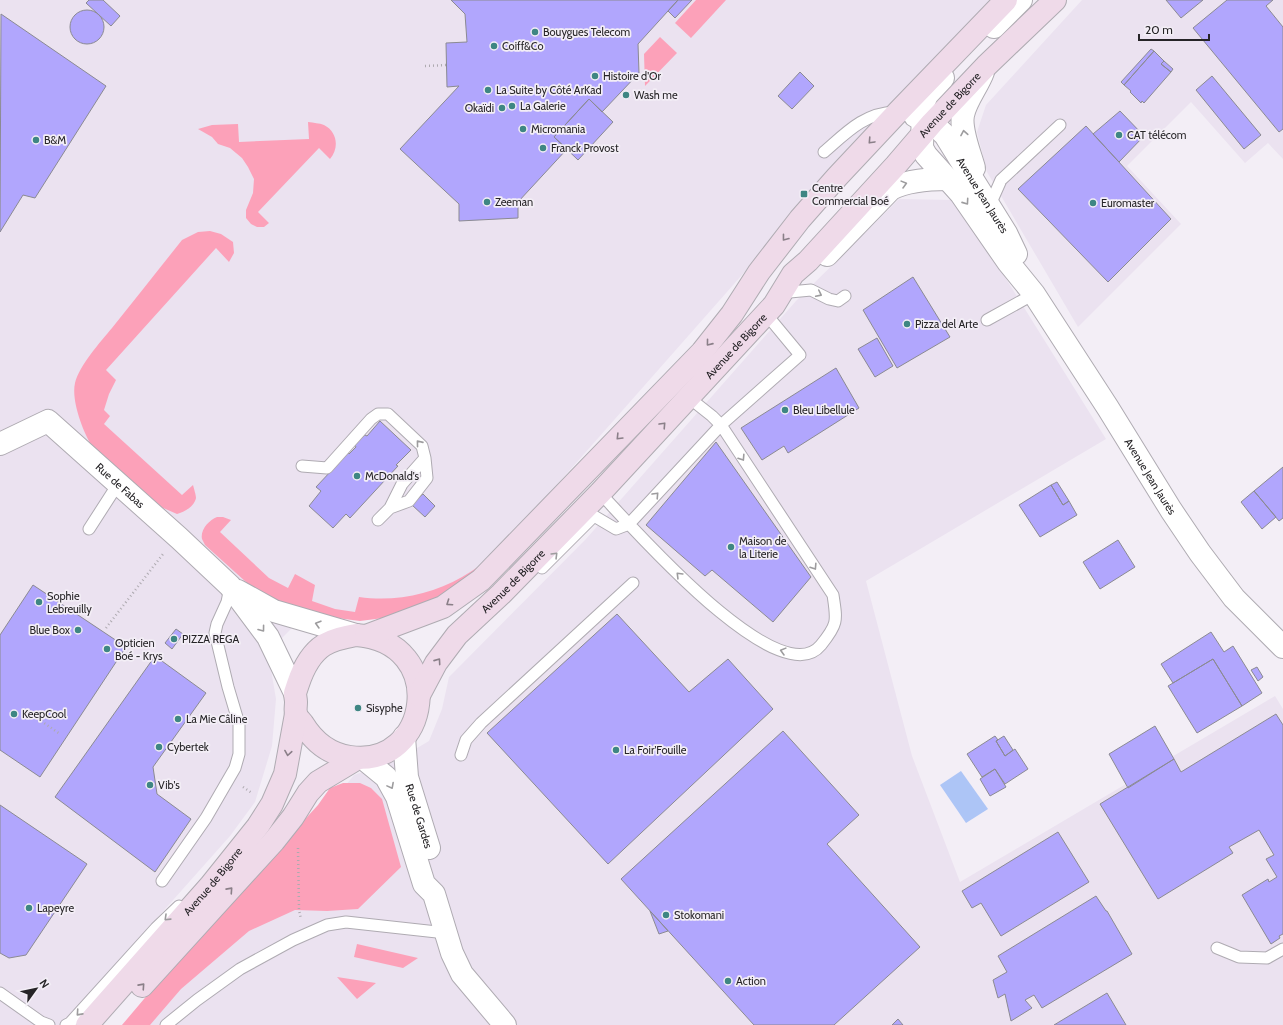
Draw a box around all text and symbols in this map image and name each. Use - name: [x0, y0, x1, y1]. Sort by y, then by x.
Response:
- scale bar: [1139, 16, 1209, 42]
- text: 20 m: [1145, 22, 1173, 37]
- place label: Bouygues Telecom: [543, 25, 631, 39]
- marker: Bouygues Telecom: [530, 27, 540, 37]
- place label: Coiff&Co: [502, 39, 543, 53]
- marker: Coiff&Co: [489, 41, 499, 51]
- place label: Histoire d'Or: [603, 69, 661, 83]
- street label: Avenue de Bigorre: [916, 69, 984, 140]
- marker: Histoire d'Or: [590, 71, 600, 81]
- place label: La Suite by Côté ArKad: [496, 83, 602, 97]
- marker: La Suite by Côté ArKad: [483, 85, 493, 95]
- place label: Wash me: [634, 88, 678, 102]
- marker: Wash me: [621, 90, 631, 100]
- place label: La Galerie: [520, 99, 566, 113]
- place label: Okaïdi: [465, 101, 494, 115]
- marker: La Galerie: [507, 101, 517, 111]
- marker: Okaïdi: [497, 103, 507, 113]
- place label: Micromania: [531, 122, 586, 136]
- marker: Micromania: [518, 124, 528, 134]
- place label: CAT télécom: [1127, 128, 1187, 142]
- one-way arrow: [961, 130, 969, 136]
- marker: CAT télécom: [1114, 130, 1124, 140]
- place label: B&M: [44, 133, 66, 147]
- marker: B&M: [31, 135, 41, 145]
- one-way arrow: [868, 136, 876, 144]
- place label: Franck Provost: [551, 141, 619, 155]
- marker: Franck Provost: [538, 143, 548, 153]
- street label: Avenue Jean Jaurès: [954, 155, 1012, 236]
- one-way arrow: [900, 180, 907, 188]
- place label: Centre Commercial Boé: [812, 181, 889, 208]
- marker: Centre Commercial Boé: [799, 189, 809, 199]
- place label: Zeeman: [495, 195, 533, 209]
- place label: Euromaster: [1101, 196, 1155, 210]
- marker: Zeeman: [482, 197, 492, 207]
- one-way arrow: [961, 197, 968, 204]
- marker: Euromaster: [1088, 198, 1098, 208]
- one-way arrow: [783, 234, 790, 241]
- one-way arrow: [814, 289, 822, 297]
- street label: Avenue de Bigorre: [702, 310, 770, 382]
- place label: Pizza del Arte: [915, 317, 978, 331]
- marker: Pizza del Arte: [902, 319, 912, 329]
- one-way arrow: [706, 339, 713, 346]
- place label: Bleu Libellule: [793, 403, 855, 417]
- marker: Bleu Libellule: [780, 405, 790, 415]
- one-way arrow: [658, 422, 665, 430]
- one-way arrow: [616, 432, 624, 440]
- street label: Avenue Jean Jaurès: [1122, 436, 1179, 518]
- one-way arrow: [416, 440, 423, 448]
- one-way arrow: [737, 454, 745, 461]
- street label: Rue de Fabas: [93, 460, 148, 511]
- place label: McDonald's: [365, 469, 420, 483]
- marker: McDonald's: [352, 471, 362, 481]
- one-way arrow: [651, 493, 658, 500]
- place label: Maison de la Literie: [739, 534, 787, 561]
- marker: Maison de la Literie: [726, 542, 736, 552]
- street label: Avenue de Bigorre: [478, 546, 548, 616]
- one-way arrow: [550, 552, 558, 560]
- one-way arrow: [809, 562, 816, 569]
- one-way arrow: [676, 572, 684, 580]
- place label: Sophie Lebreuilly: [47, 589, 92, 616]
- marker: Sophie Lebreuilly: [34, 597, 44, 607]
- one-way arrow: [446, 598, 453, 606]
- one-way arrow: [315, 620, 322, 629]
- place label: Blue Box: [29, 623, 71, 637]
- one-way arrow: [257, 624, 264, 631]
- marker: Blue Box: [73, 625, 83, 635]
- place label: PIZZA REGA: [182, 632, 239, 646]
- marker: PIZZA REGA: [169, 634, 179, 644]
- place label: Opticien Boé - Krys: [115, 636, 163, 663]
- marker: Opticien Boé - Krys: [102, 644, 112, 654]
- one-way arrow: [780, 647, 787, 656]
- one-way arrow: [433, 658, 441, 665]
- place label: Sisyphe: [366, 701, 403, 715]
- marker: Sisyphe: [353, 703, 363, 713]
- place label: KeepCool: [22, 707, 67, 721]
- marker: KeepCool: [9, 709, 19, 719]
- place label: La Mie Câline: [186, 712, 248, 726]
- marker: La Mie Câline: [173, 714, 183, 724]
- place label: Cybertek: [167, 740, 209, 754]
- marker: Cybertek: [154, 742, 164, 752]
- place label: La Foir'Fouille: [624, 743, 687, 757]
- marker: La Foir'Fouille: [611, 745, 621, 755]
- one-way arrow: [285, 749, 293, 756]
- place label: Vib's: [158, 778, 180, 792]
- marker: Vib's: [145, 780, 155, 790]
- one-way arrow: [386, 782, 393, 789]
- street label: Rue de Gardes: [403, 782, 436, 851]
- street label: Avenue de Bigorre: [180, 844, 245, 918]
- one-way arrow: [225, 887, 233, 895]
- place label: Lapeyre: [37, 901, 74, 915]
- marker: Lapeyre: [24, 903, 34, 913]
- place label: Stokomani: [674, 908, 724, 922]
- marker: Stokomani: [661, 910, 671, 920]
- one-way arrow: [164, 913, 172, 920]
- north arrow: [16, 969, 56, 1009]
- place label: Action: [736, 974, 766, 988]
- text: N: [36, 976, 52, 991]
- marker: Action: [723, 976, 733, 986]
- one-way arrow: [137, 983, 145, 991]
- one-way arrow: [77, 1009, 84, 1016]

